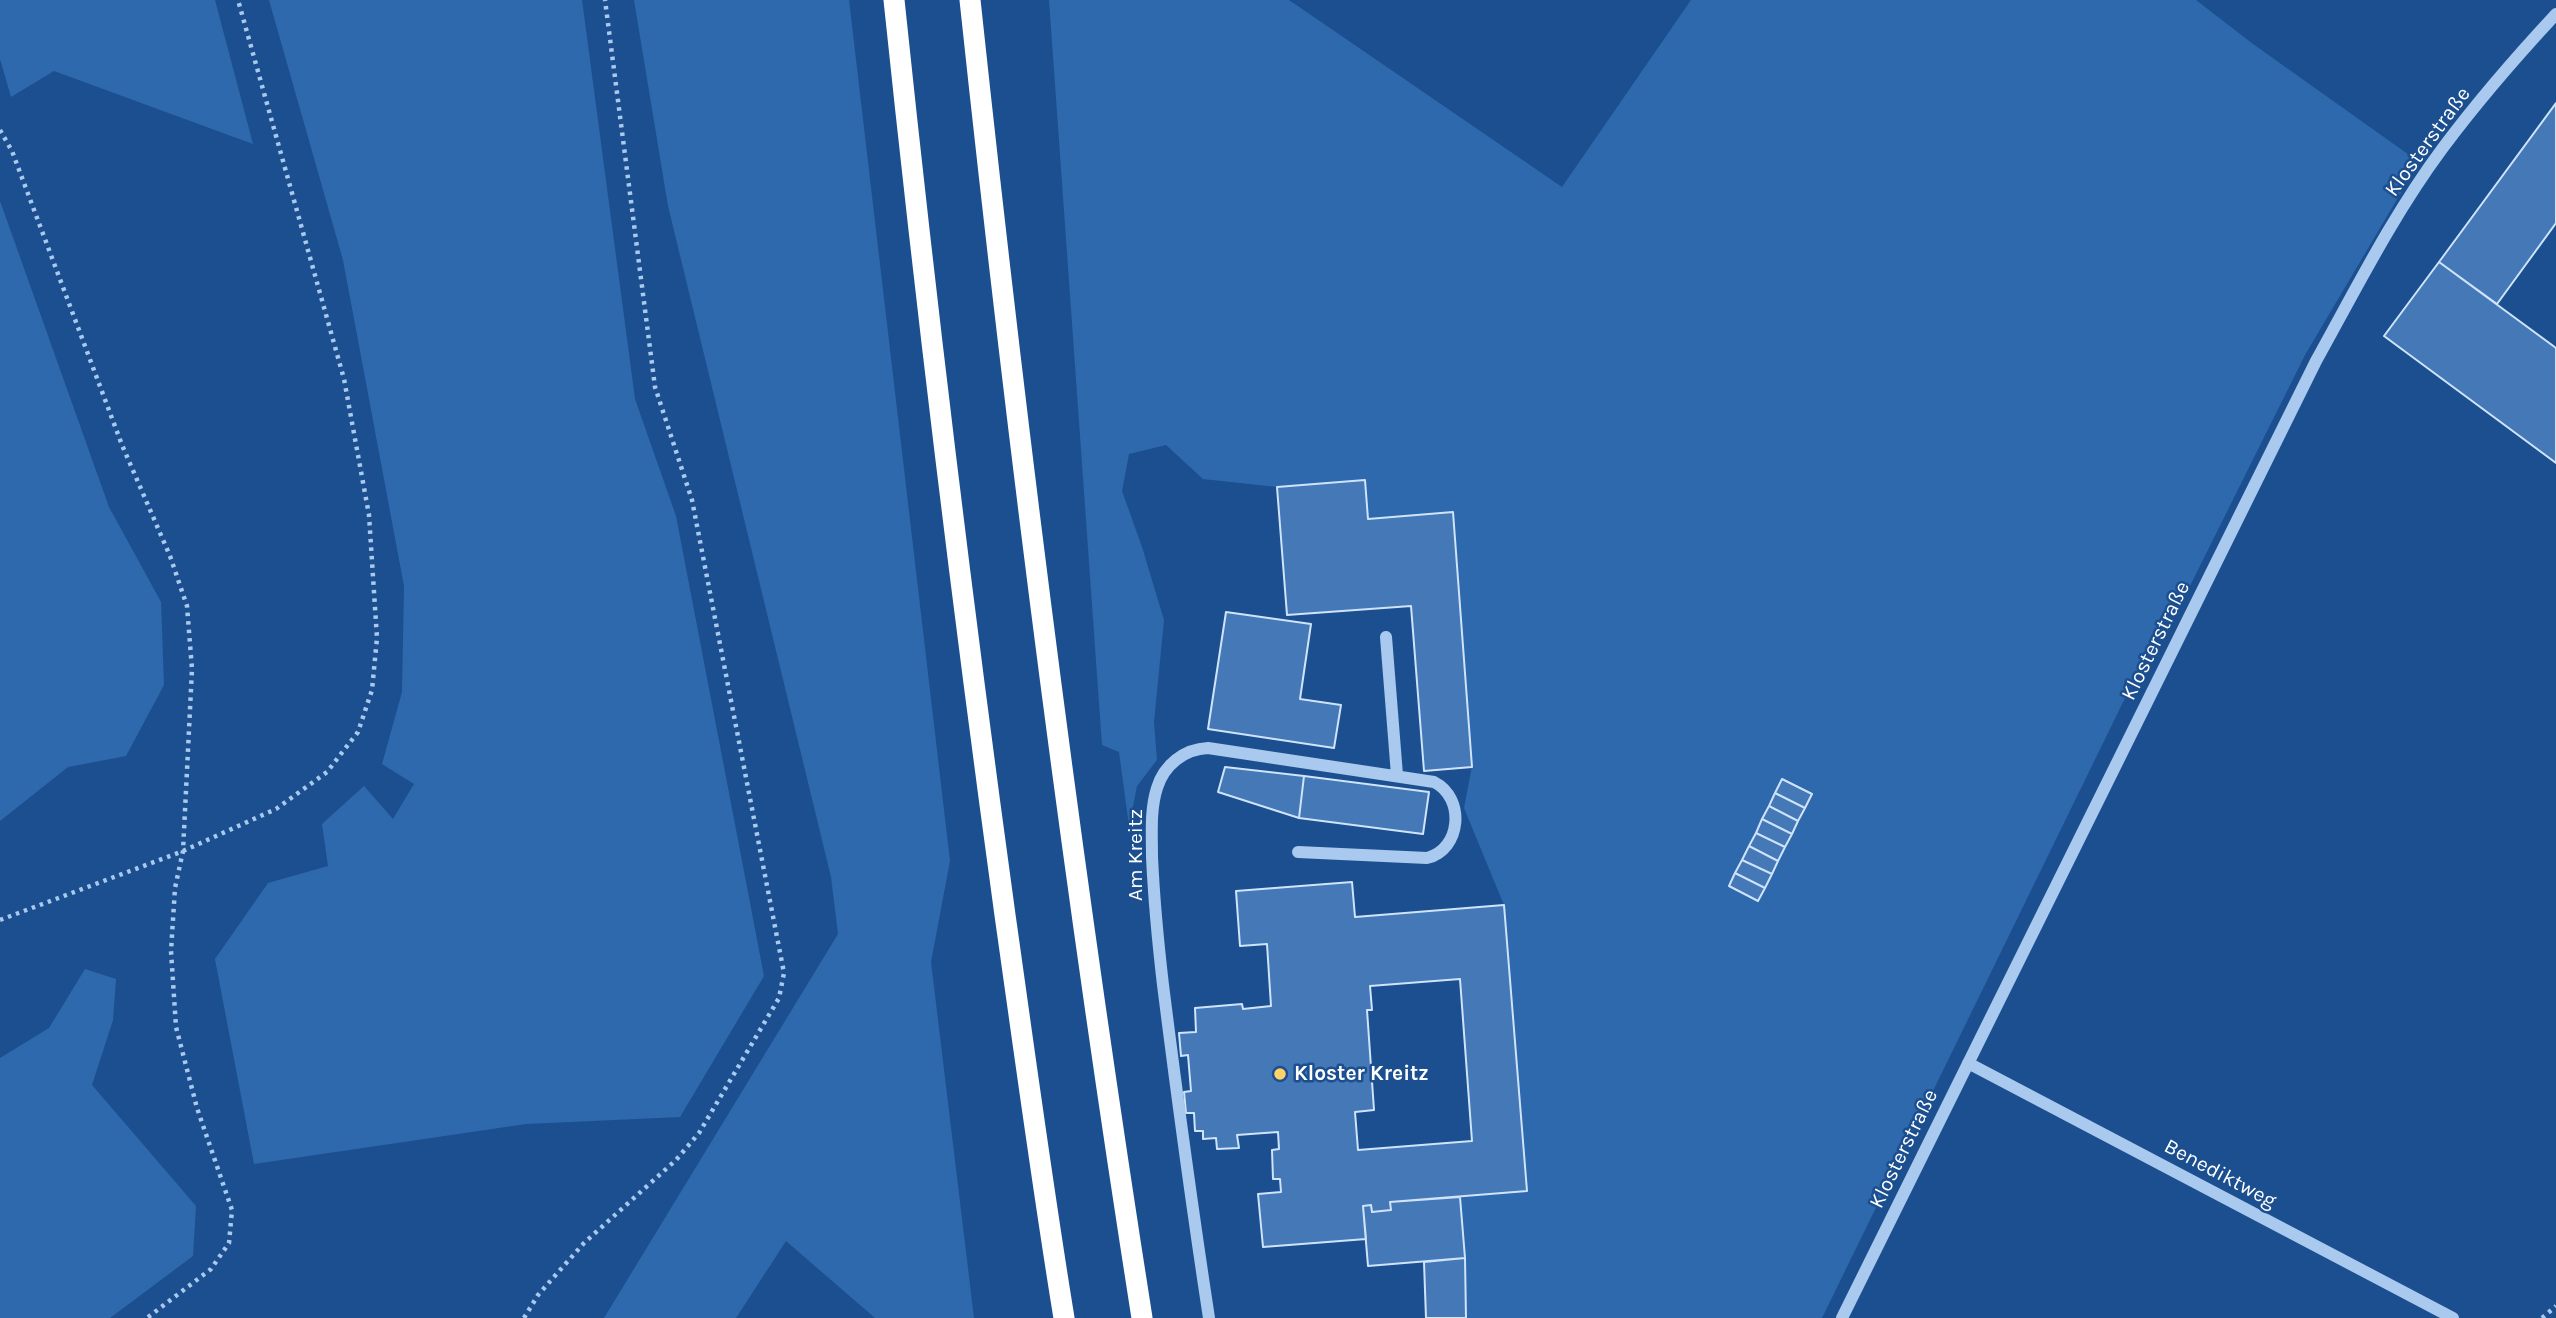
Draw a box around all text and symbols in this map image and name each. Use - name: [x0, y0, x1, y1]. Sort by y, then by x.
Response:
- street label: Klosterstraße: [2380, 82, 2476, 202]
- street label: Klosterstraße: [2116, 577, 2196, 705]
- street label: Am Kreitz: [1123, 809, 1149, 901]
- place label: Kloster Kreitz: [1294, 1061, 1429, 1087]
- marker: Kloster Kreitz: [1272, 1066, 1288, 1082]
- street label: Klosterstraße: [1864, 1085, 1944, 1213]
- street label: Benediktweg: [2160, 1134, 2280, 1214]

